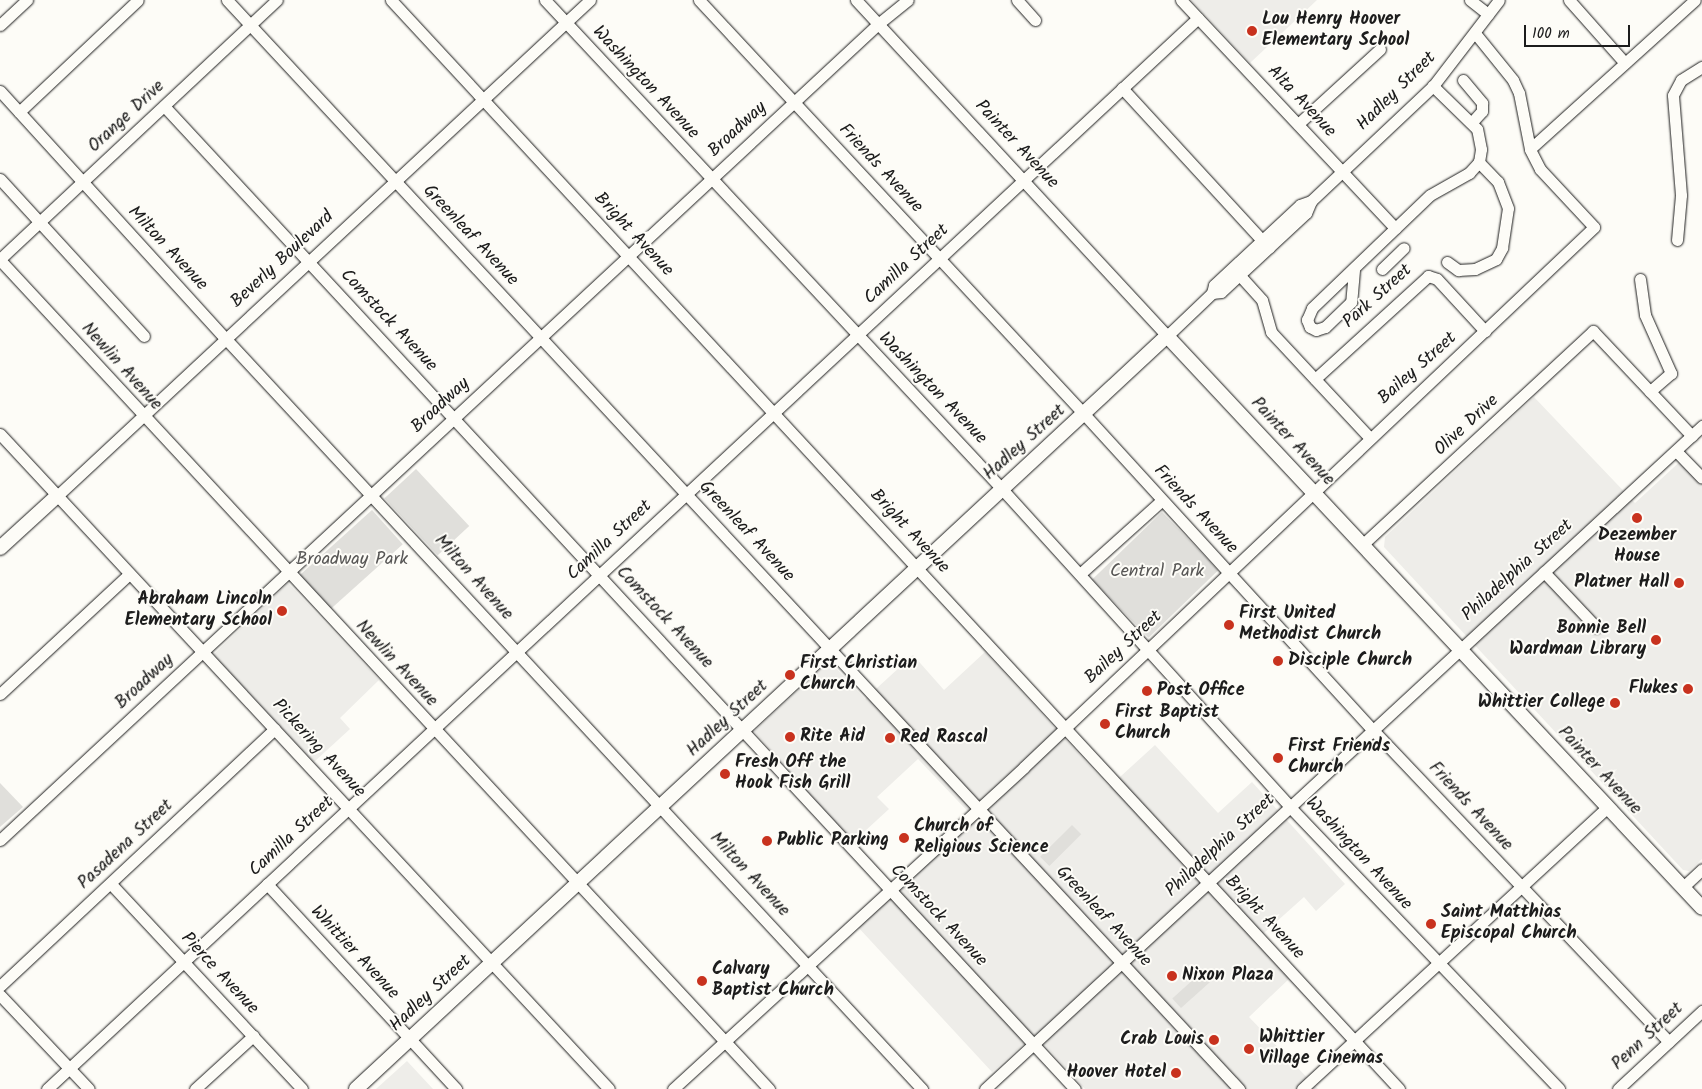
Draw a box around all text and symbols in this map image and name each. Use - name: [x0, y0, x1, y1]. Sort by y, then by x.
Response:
- place label: Lou Henry Hoover Elementary School: [1262, 10, 1409, 52]
- scale bar: [1527, 15, 1633, 47]
- street label: Washington Avenue: [587, 22, 703, 144]
- text: 100 m: [1532, 22, 1570, 46]
- marker: Lou Henry Hoover Elementary School: [1246, 25, 1258, 37]
- street label: Hadley Street: [1353, 48, 1441, 136]
- street label: Alta Avenue: [1262, 61, 1340, 143]
- street label: Orange Drive: [84, 76, 170, 158]
- street label: Painter Avenue: [969, 96, 1063, 194]
- street label: Broadway: [704, 98, 772, 162]
- street label: Friends Avenue: [833, 120, 927, 218]
- street label: Greenleaf Avenue: [418, 181, 522, 291]
- street label: Bright Avenue: [589, 188, 677, 282]
- street label: Milton Avenue: [122, 202, 212, 296]
- street label: Beverly Boulevard: [227, 207, 339, 313]
- street label: Camilla Street: [860, 220, 954, 310]
- street label: Park Street: [1339, 260, 1417, 334]
- street label: Comstock Avenue: [335, 265, 441, 377]
- street label: Newlin Avenue: [76, 319, 166, 415]
- street label: Bailey Street: [1374, 328, 1462, 410]
- street label: Washington Avenue: [873, 329, 991, 449]
- street label: Broadway: [407, 374, 475, 438]
- street label: Olive Drive: [1430, 391, 1504, 461]
- street label: Painter Avenue: [1245, 393, 1339, 491]
- street label: Hadley Street: [979, 400, 1071, 486]
- street label: Friends Avenue: [1148, 461, 1242, 559]
- street label: Greenleaf Avenue: [694, 477, 798, 587]
- street label: Bright Avenue: [865, 485, 953, 579]
- street label: Camilla Street: [563, 496, 657, 586]
- marker: Dezember House: [1631, 512, 1643, 524]
- street label: Philadelphia Street: [1458, 516, 1578, 626]
- place label: Dezember House: [1598, 526, 1676, 568]
- street label: Milton Avenue: [429, 531, 517, 625]
- park label: Broadway Park: [296, 549, 408, 571]
- park label: Central Park: [1110, 561, 1204, 583]
- street label: Comstock Avenue: [611, 562, 717, 674]
- place label: Platner Hall: [1574, 572, 1669, 594]
- marker: Platner Hall: [1673, 577, 1685, 589]
- place label: Abraham Lincoln Elementary School: [125, 590, 272, 632]
- place label: First United Methodist Church: [1239, 604, 1381, 646]
- marker: Abraham Lincoln Elementary School: [276, 605, 288, 617]
- street label: Bailey Street: [1081, 607, 1167, 689]
- street label: Newlin Avenue: [350, 616, 442, 712]
- marker: First United Methodist Church: [1223, 619, 1235, 631]
- place label: Bonnie Bell Wardman Library: [1509, 619, 1646, 662]
- marker: Bonnie Bell Wardman Library: [1650, 634, 1662, 646]
- street label: Broadway: [111, 650, 179, 714]
- place label: Disciple Church: [1288, 650, 1412, 672]
- place label: First Christian Church: [800, 654, 917, 696]
- marker: Disciple Church: [1272, 655, 1284, 667]
- marker: First Christian Church: [784, 669, 796, 681]
- street label: Hadley Street: [683, 676, 773, 762]
- place label: Flukes: [1629, 678, 1678, 700]
- place label: Post Office: [1157, 680, 1244, 702]
- marker: Flukes: [1682, 683, 1694, 695]
- marker: Post Office: [1141, 685, 1153, 697]
- place label: Whittier College: [1478, 692, 1605, 714]
- street label: Pickering Avenue: [267, 695, 369, 803]
- marker: Whittier College: [1609, 697, 1621, 709]
- place label: First Baptist Church: [1115, 703, 1219, 746]
- marker: First Baptist Church: [1099, 718, 1111, 730]
- street label: Painter Avenue: [1552, 722, 1646, 820]
- place label: Rite Aid: [800, 726, 865, 748]
- place label: Red Rascal: [900, 727, 987, 749]
- marker: Rite Aid: [784, 731, 796, 743]
- marker: Red Rascal: [884, 732, 896, 744]
- place label: First Friends Church: [1288, 737, 1390, 780]
- marker: First Friends Church: [1272, 752, 1284, 764]
- place label: Fresh Off the Hook Fish Grill: [735, 753, 850, 796]
- street label: Friends Avenue: [1423, 758, 1517, 856]
- marker: Fresh Off the Hook Fish Grill: [719, 768, 731, 780]
- street label: Philadelphia Street: [1162, 790, 1280, 902]
- street label: Camilla Street: [245, 792, 339, 882]
- street label: Washington Avenue: [1300, 793, 1416, 915]
- street label: Pasadena Street: [74, 795, 178, 895]
- place label: Church of Religious Science: [914, 817, 1048, 860]
- street label: Milton Avenue: [704, 828, 794, 922]
- place label: Public Parking: [777, 830, 889, 852]
- marker: Church of Religious Science: [898, 832, 910, 844]
- marker: Public Parking: [761, 835, 773, 847]
- street label: Comstock Avenue: [885, 860, 991, 972]
- street label: Greenleaf Avenue: [1051, 862, 1155, 972]
- street label: Bright Avenue: [1220, 871, 1308, 965]
- street label: Whittier Avenue: [305, 902, 403, 1004]
- place label: Saint Matthias Episcopal Church: [1441, 903, 1577, 946]
- marker: Saint Matthias Episcopal Church: [1425, 918, 1437, 930]
- street label: Pierce Avenue: [175, 928, 263, 1020]
- street label: Hadley Street: [386, 951, 476, 1037]
- place label: Calvary Baptist Church: [712, 960, 834, 1002]
- place label: Nixon Plaza: [1182, 965, 1273, 987]
- marker: Nixon Plaza: [1166, 970, 1178, 982]
- marker: Calvary Baptist Church: [696, 975, 708, 987]
- street label: Penn Street: [1608, 998, 1688, 1076]
- place label: Whittier Village Cinemas: [1259, 1028, 1383, 1070]
- place label: Crab Louis: [1120, 1029, 1204, 1051]
- marker: Crab Louis: [1208, 1034, 1220, 1046]
- marker: Whittier Village Cinemas: [1243, 1043, 1255, 1055]
- place label: Hoover Hotel: [1066, 1062, 1166, 1084]
- marker: Hoover Hotel: [1170, 1067, 1182, 1079]

